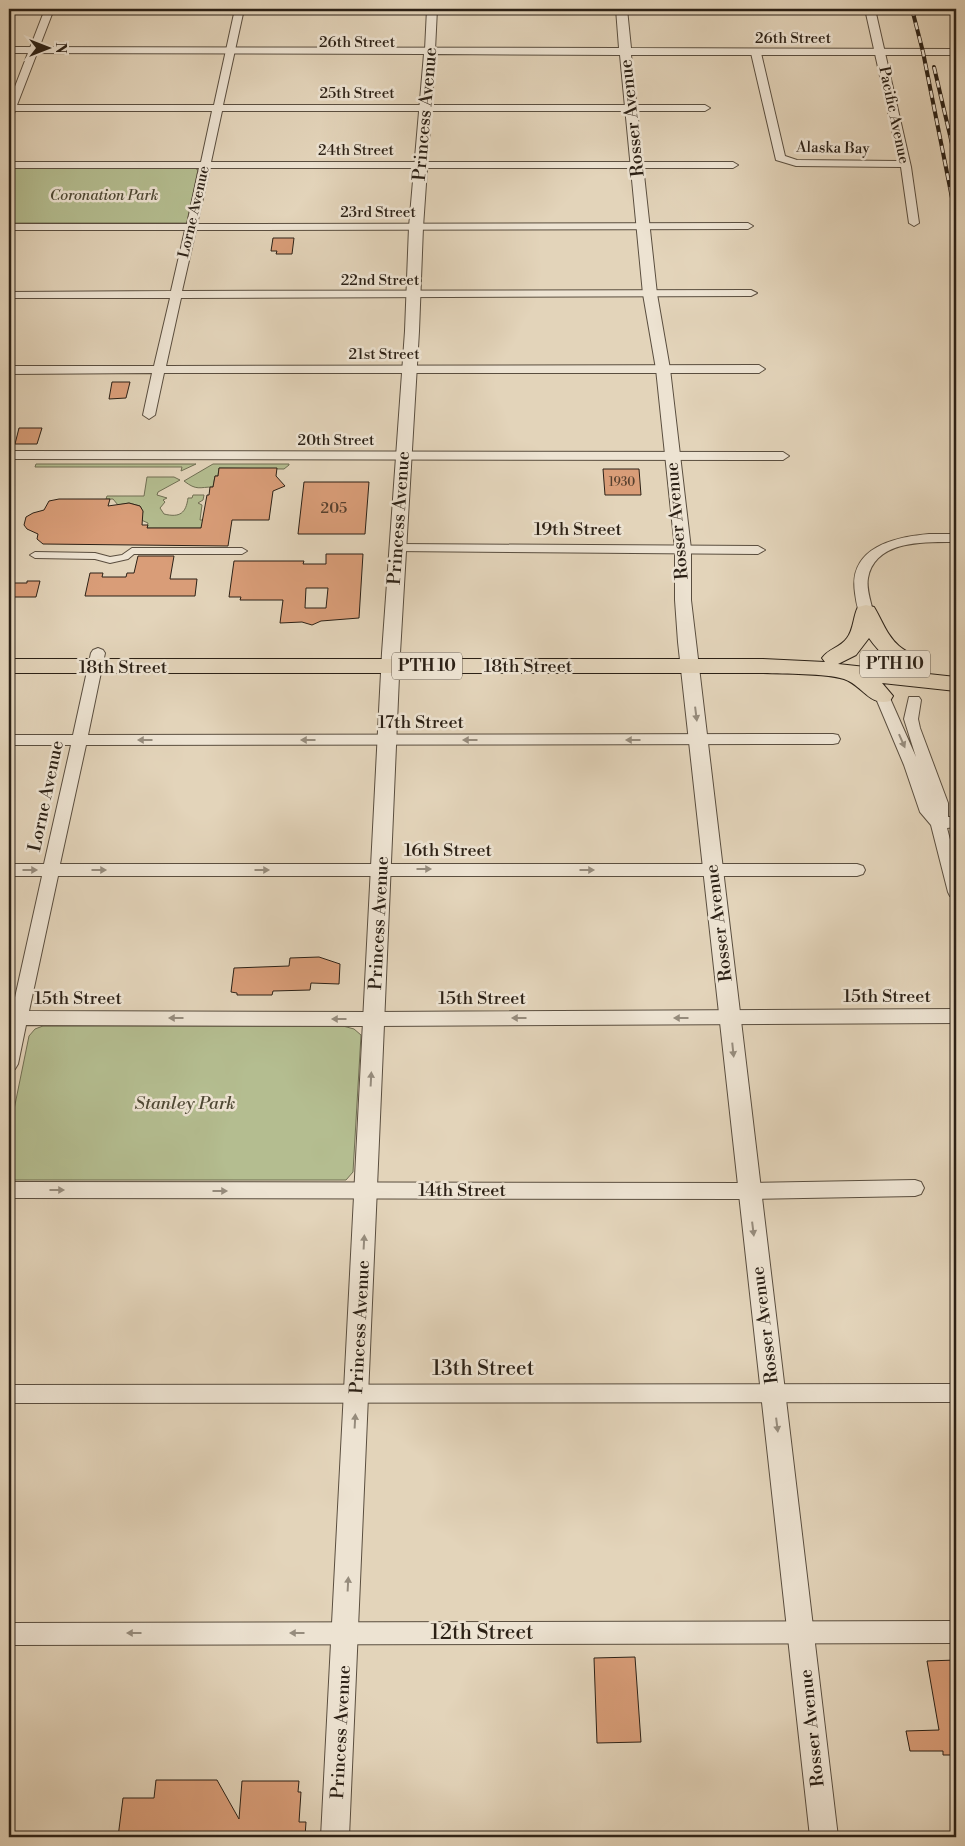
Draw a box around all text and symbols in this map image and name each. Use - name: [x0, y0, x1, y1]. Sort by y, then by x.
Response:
- north arrow: [22, 22, 72, 72]
- street label: 26th Street: [755, 29, 832, 48]
- street label: 26th Street: [319, 33, 396, 52]
- text: N: [51, 42, 69, 54]
- street label: Princess Avenue: [408, 46, 442, 182]
- street label: Rosser Avenue: [614, 58, 650, 178]
- street label: Pacific Avenue: [874, 65, 914, 165]
- street label: 25th Street: [319, 84, 395, 103]
- street label: Alaska Bay: [795, 138, 870, 158]
- street label: 24th Street: [318, 141, 395, 160]
- street label: Lorne Avenue: [174, 164, 214, 260]
- park label: Coronation Park: [50, 186, 158, 205]
- street label: 23rd Street: [340, 203, 416, 222]
- street label: 22nd Street: [341, 271, 420, 290]
- street label: 21st Street: [348, 345, 420, 364]
- street label: 20th Street: [298, 431, 375, 450]
- street label: Princess Avenue: [383, 450, 415, 586]
- street label: Rosser Avenue: [660, 461, 694, 581]
- house number: 1930: [609, 475, 635, 490]
- house number: 205: [321, 499, 347, 518]
- street label: 19th Street: [534, 518, 623, 541]
- road number: PTH 10: [860, 651, 930, 678]
- road number: PTH 10: [392, 652, 462, 679]
- street label: 18th Street: [484, 655, 573, 678]
- street label: 18th Street: [79, 656, 168, 679]
- one-way arrow: [692, 707, 700, 723]
- street label: 17th Street: [378, 711, 465, 734]
- one-way arrow: [898, 734, 906, 748]
- one-way arrow: [137, 736, 153, 744]
- one-way arrow: [299, 736, 315, 744]
- one-way arrow: [462, 736, 478, 744]
- one-way arrow: [624, 736, 640, 744]
- street label: Lorne Avenue: [23, 738, 69, 854]
- street label: 16th Street: [404, 839, 493, 862]
- street label: Princess Avenue: [364, 855, 394, 991]
- street label: Rosser Avenue: [700, 863, 738, 983]
- one-way arrow: [22, 866, 38, 874]
- one-way arrow: [91, 866, 107, 874]
- one-way arrow: [254, 866, 270, 874]
- one-way arrow: [416, 866, 432, 874]
- one-way arrow: [579, 866, 595, 874]
- street label: 15th Street: [843, 985, 931, 1008]
- street label: 15th Street: [34, 987, 122, 1010]
- street label: 15th Street: [438, 987, 526, 1010]
- one-way arrow: [168, 1014, 184, 1022]
- one-way arrow: [510, 1014, 526, 1022]
- one-way arrow: [673, 1014, 689, 1022]
- one-way arrow: [330, 1015, 346, 1023]
- one-way arrow: [729, 1042, 737, 1058]
- one-way arrow: [368, 1071, 376, 1087]
- park label: Stanley Park: [135, 1092, 235, 1115]
- street label: 14th Street: [418, 1179, 506, 1202]
- one-way arrow: [50, 1186, 66, 1194]
- one-way arrow: [212, 1187, 228, 1195]
- one-way arrow: [750, 1221, 758, 1237]
- one-way arrow: [360, 1233, 368, 1249]
- street label: Princess Avenue: [345, 1259, 375, 1395]
- street label: Rosser Avenue: [746, 1265, 784, 1385]
- street label: 13th Street: [432, 1356, 535, 1382]
- one-way arrow: [352, 1413, 360, 1429]
- one-way arrow: [773, 1417, 781, 1433]
- one-way arrow: [344, 1576, 352, 1592]
- street label: 12th Street: [430, 1620, 534, 1646]
- one-way arrow: [126, 1629, 142, 1637]
- one-way arrow: [288, 1629, 304, 1637]
- street label: Princess Avenue: [326, 1664, 356, 1800]
- street label: Rosser Avenue: [794, 1668, 830, 1788]

